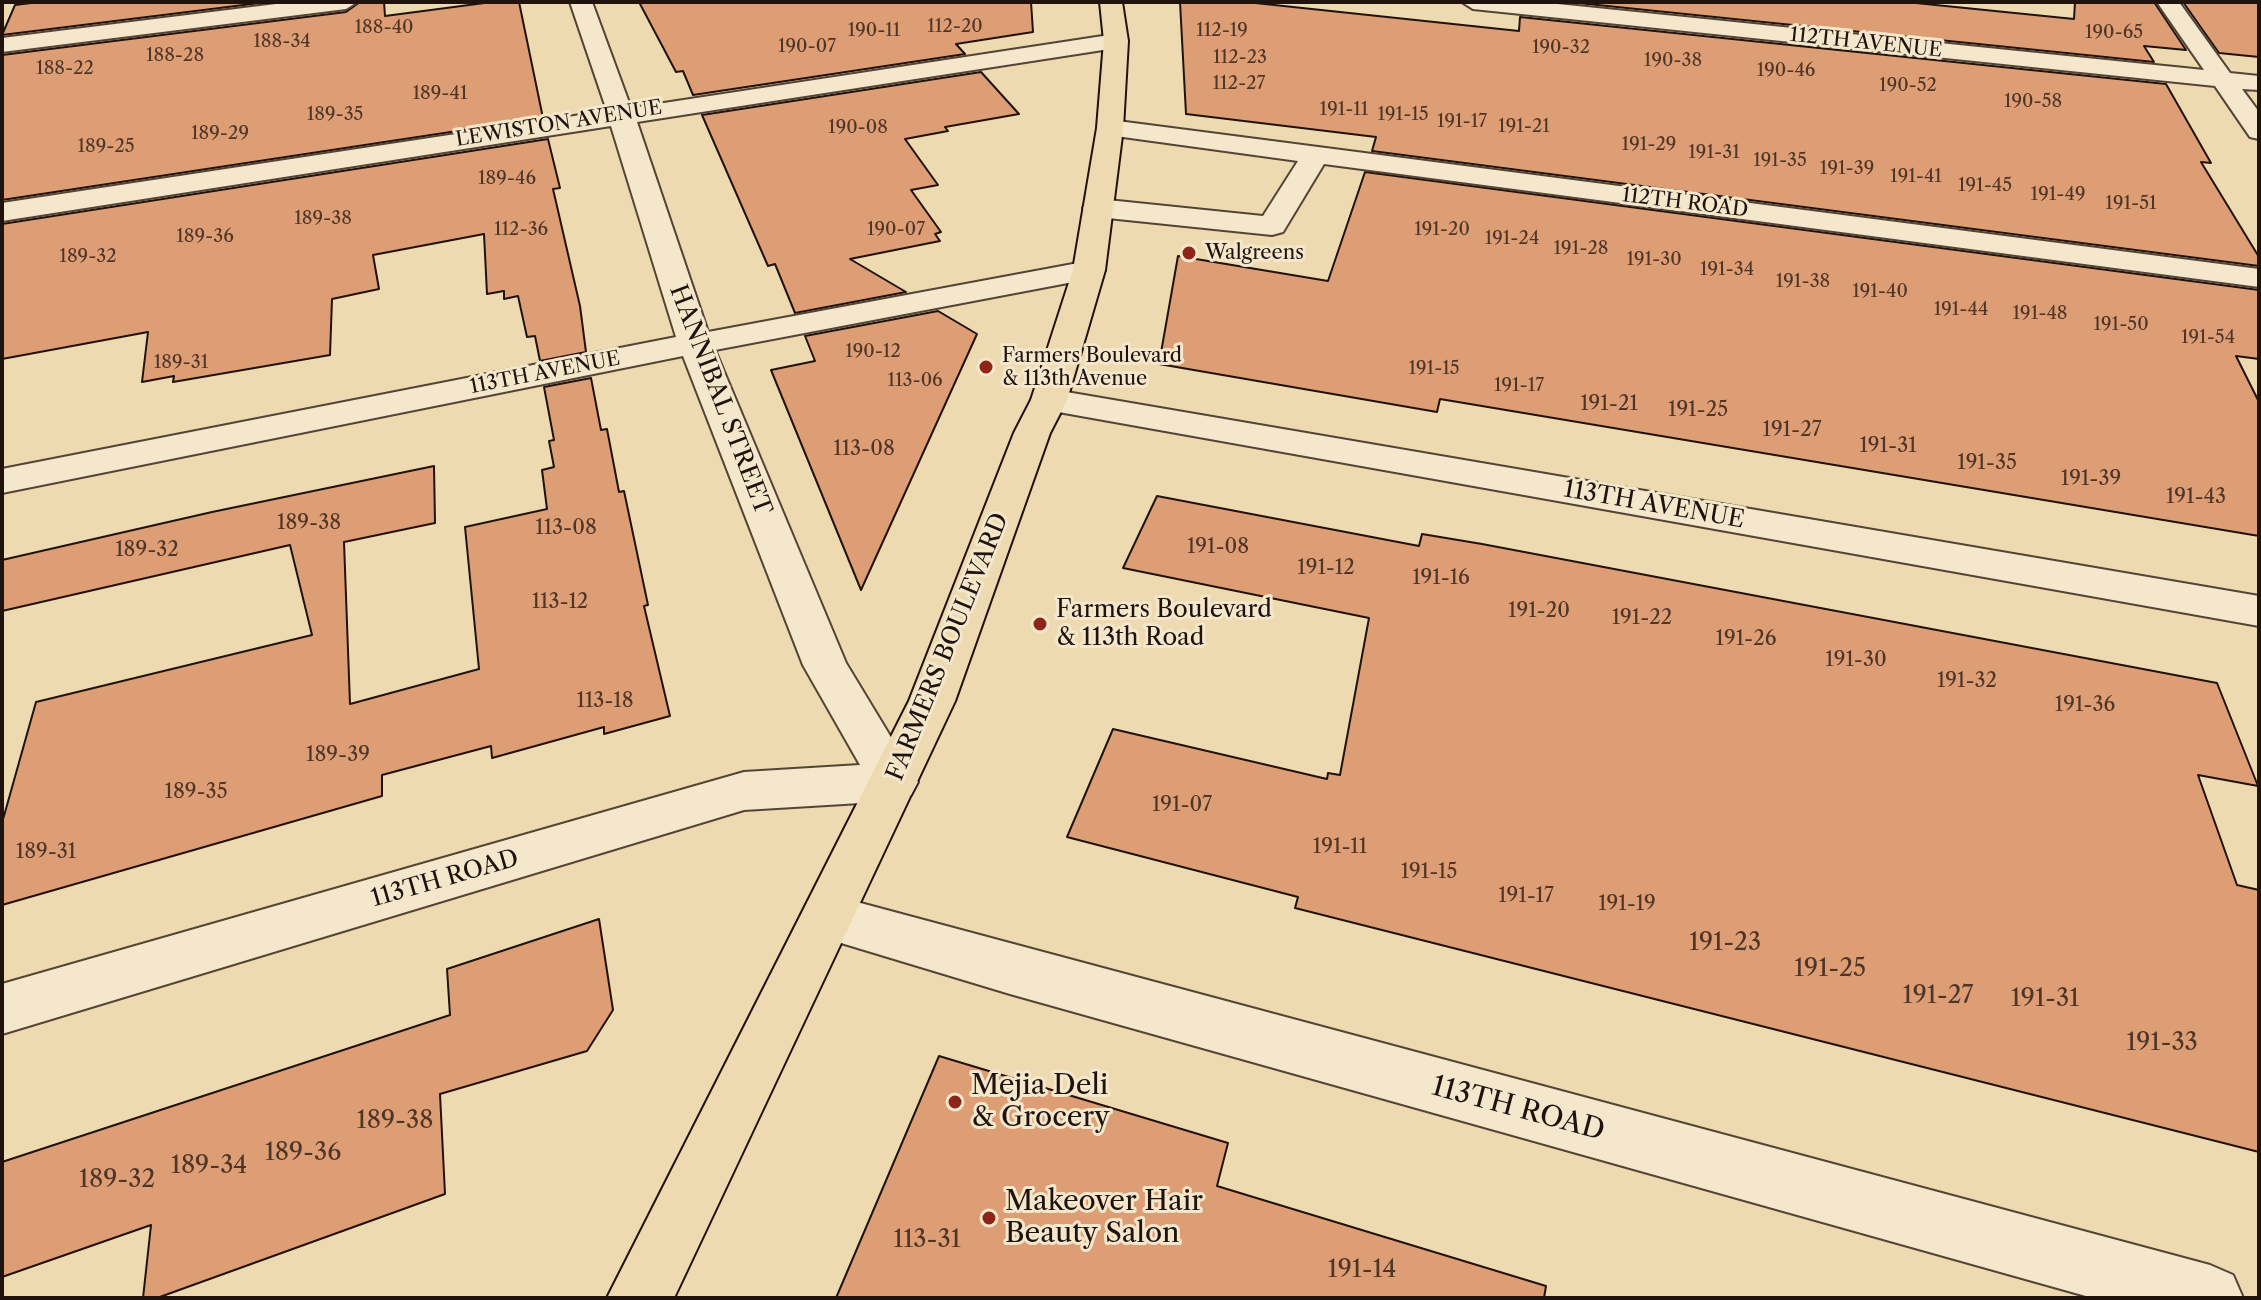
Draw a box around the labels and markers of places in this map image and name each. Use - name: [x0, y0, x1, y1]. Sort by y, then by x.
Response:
- place label: Walgreens: [1205, 241, 1304, 265]
- marker: Walgreens: [1180, 244, 1198, 262]
- place label: Farmers Boulevard & 113th Avenue: [1002, 344, 1182, 391]
- marker: Farmers Boulevard & 113th Avenue: [977, 358, 995, 376]
- place label: Farmers Boulevard & 113th Road: [1056, 596, 1272, 652]
- marker: Farmers Boulevard & 113th Road: [1031, 615, 1049, 633]
- place label: Mejia Deli & Grocery: [971, 1069, 1110, 1135]
- marker: Mejia Deli & Grocery: [946, 1093, 964, 1111]
- place label: Makeover Hair Beauty Salon: [1005, 1185, 1203, 1251]
- marker: Makeover Hair Beauty Salon: [980, 1209, 998, 1227]

